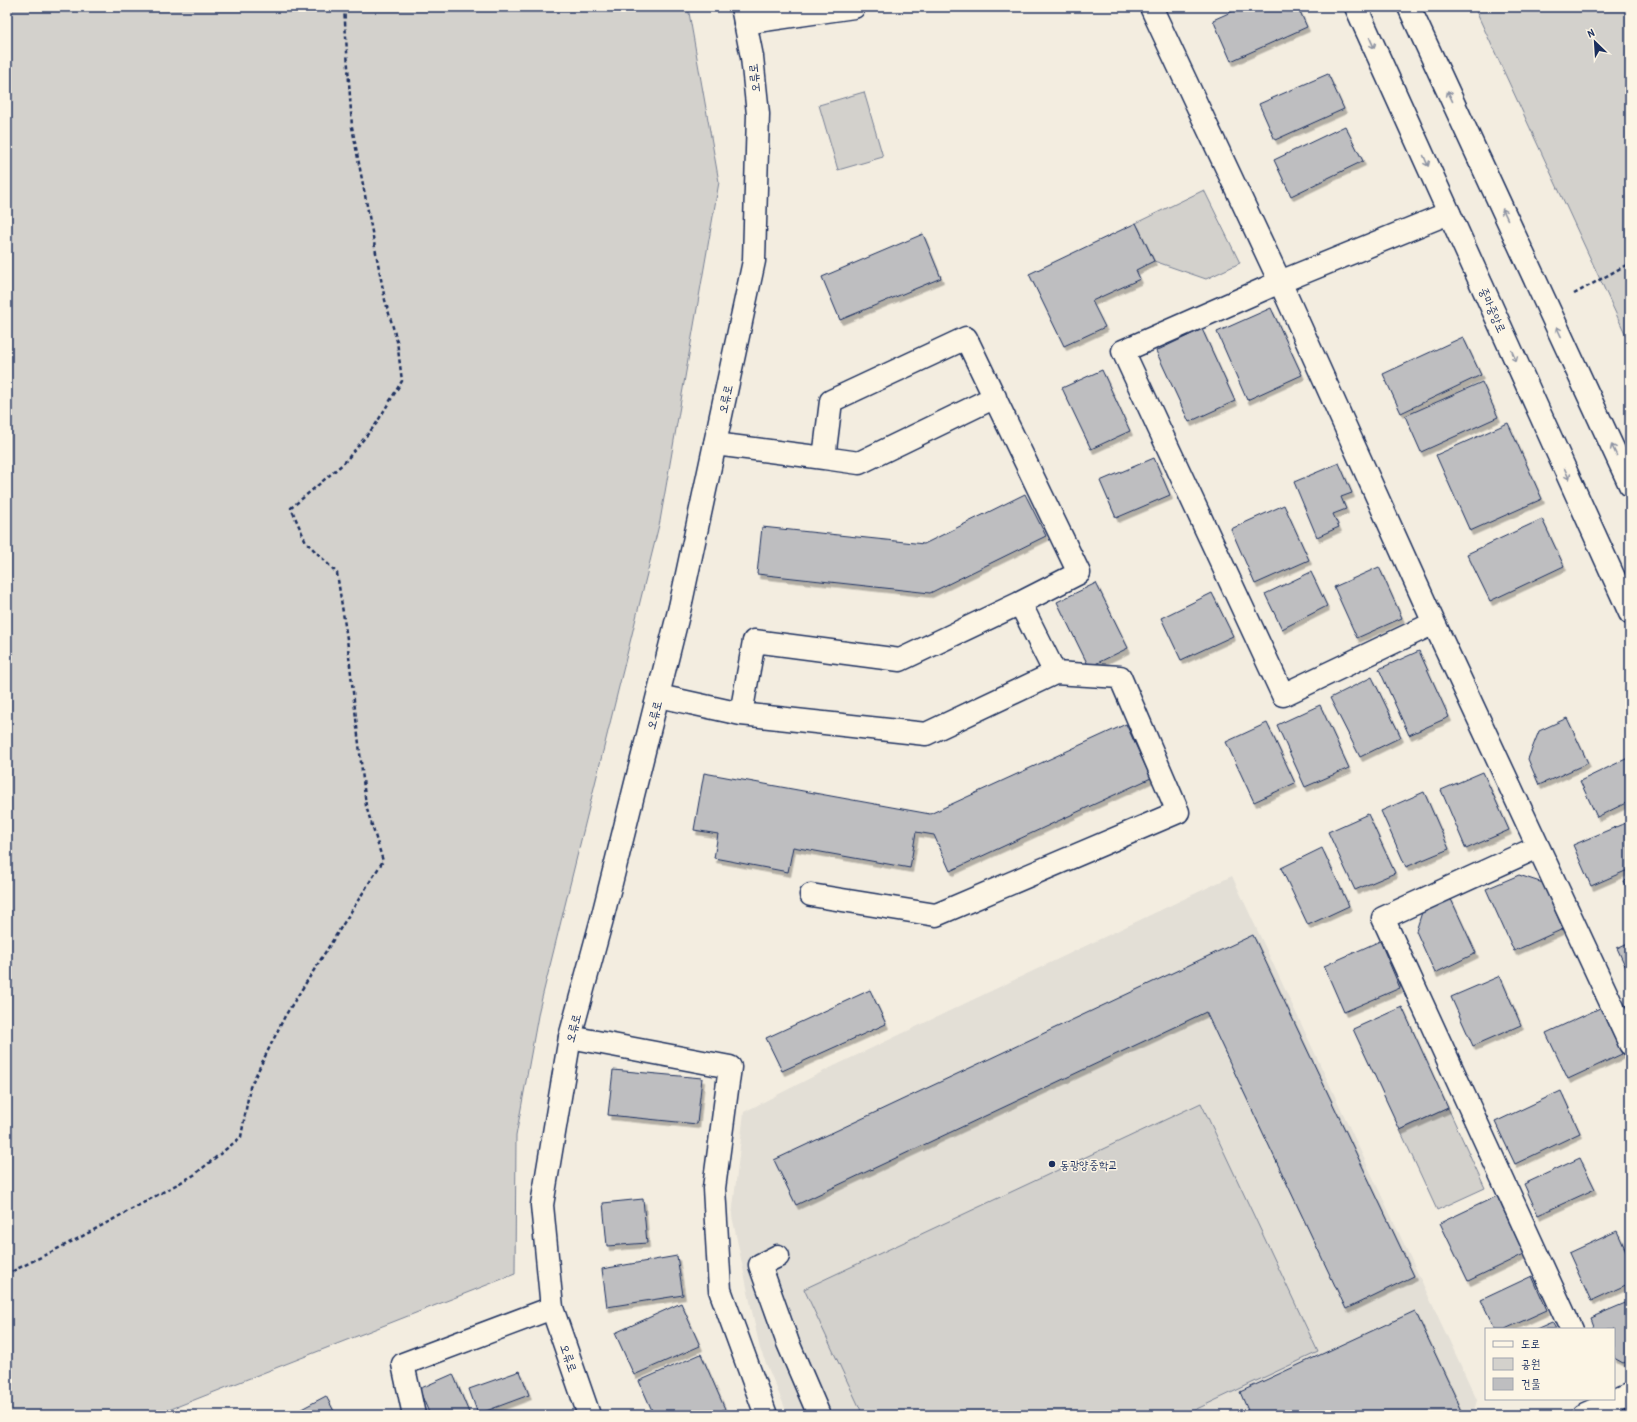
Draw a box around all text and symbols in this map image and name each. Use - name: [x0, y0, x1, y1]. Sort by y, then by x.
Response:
- north arrow: [1575, 22, 1615, 62]
- text: N: [1585, 25, 1597, 41]
- one-way arrow: [1369, 36, 1376, 48]
- street label: 오류로: [744, 63, 764, 93]
- one-way arrow: [1446, 90, 1453, 102]
- one-way arrow: [1422, 155, 1430, 167]
- one-way arrow: [1500, 208, 1508, 220]
- street label: 중마중앙로: [1475, 284, 1511, 336]
- one-way arrow: [1555, 326, 1562, 338]
- one-way arrow: [1511, 350, 1518, 362]
- street label: 오류로: [714, 383, 736, 415]
- one-way arrow: [1610, 444, 1617, 456]
- one-way arrow: [1564, 468, 1571, 480]
- street label: 오류로: [642, 699, 666, 731]
- street label: 오류로: [561, 1012, 585, 1044]
- place label: 동광양중학교: [1060, 1156, 1118, 1173]
- marker: 동광양중학교: [1047, 1159, 1057, 1169]
- legend: [1485, 1328, 1615, 1400]
- text: 도로: [1521, 1335, 1540, 1352]
- street label: 오류로: [556, 1342, 582, 1374]
- text: 공원: [1521, 1355, 1540, 1372]
- text: 건물: [1521, 1375, 1541, 1392]

